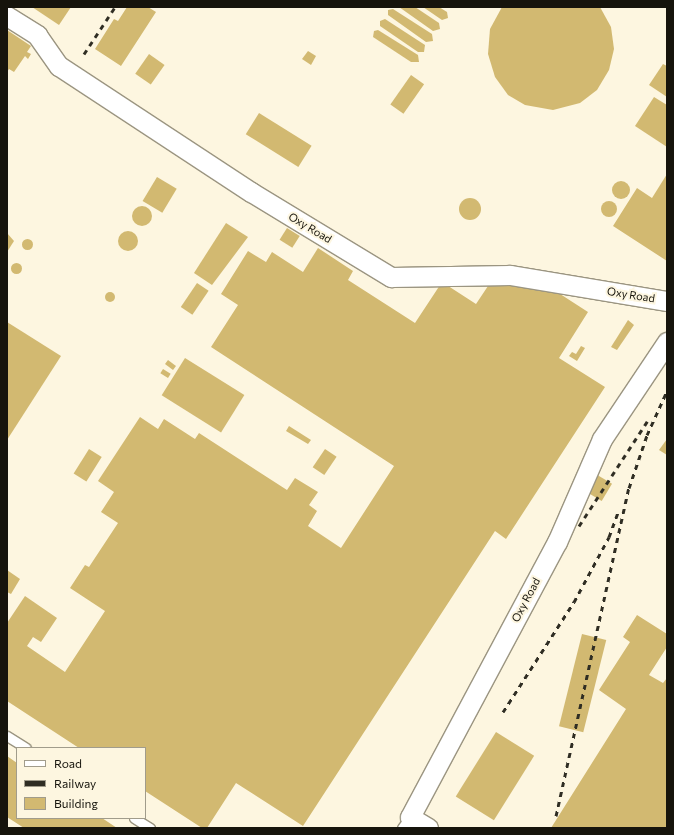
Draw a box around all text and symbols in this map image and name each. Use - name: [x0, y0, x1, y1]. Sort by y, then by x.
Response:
- street label: Oxy Road: [286, 210, 334, 246]
- street label: Oxy Road: [606, 285, 656, 305]
- street label: Oxy Road: [509, 576, 543, 624]
- legend: [16, 747, 146, 819]
- text: Road: [54, 756, 82, 770]
- text: Railway: [54, 776, 96, 790]
- text: Building: [54, 796, 98, 810]

